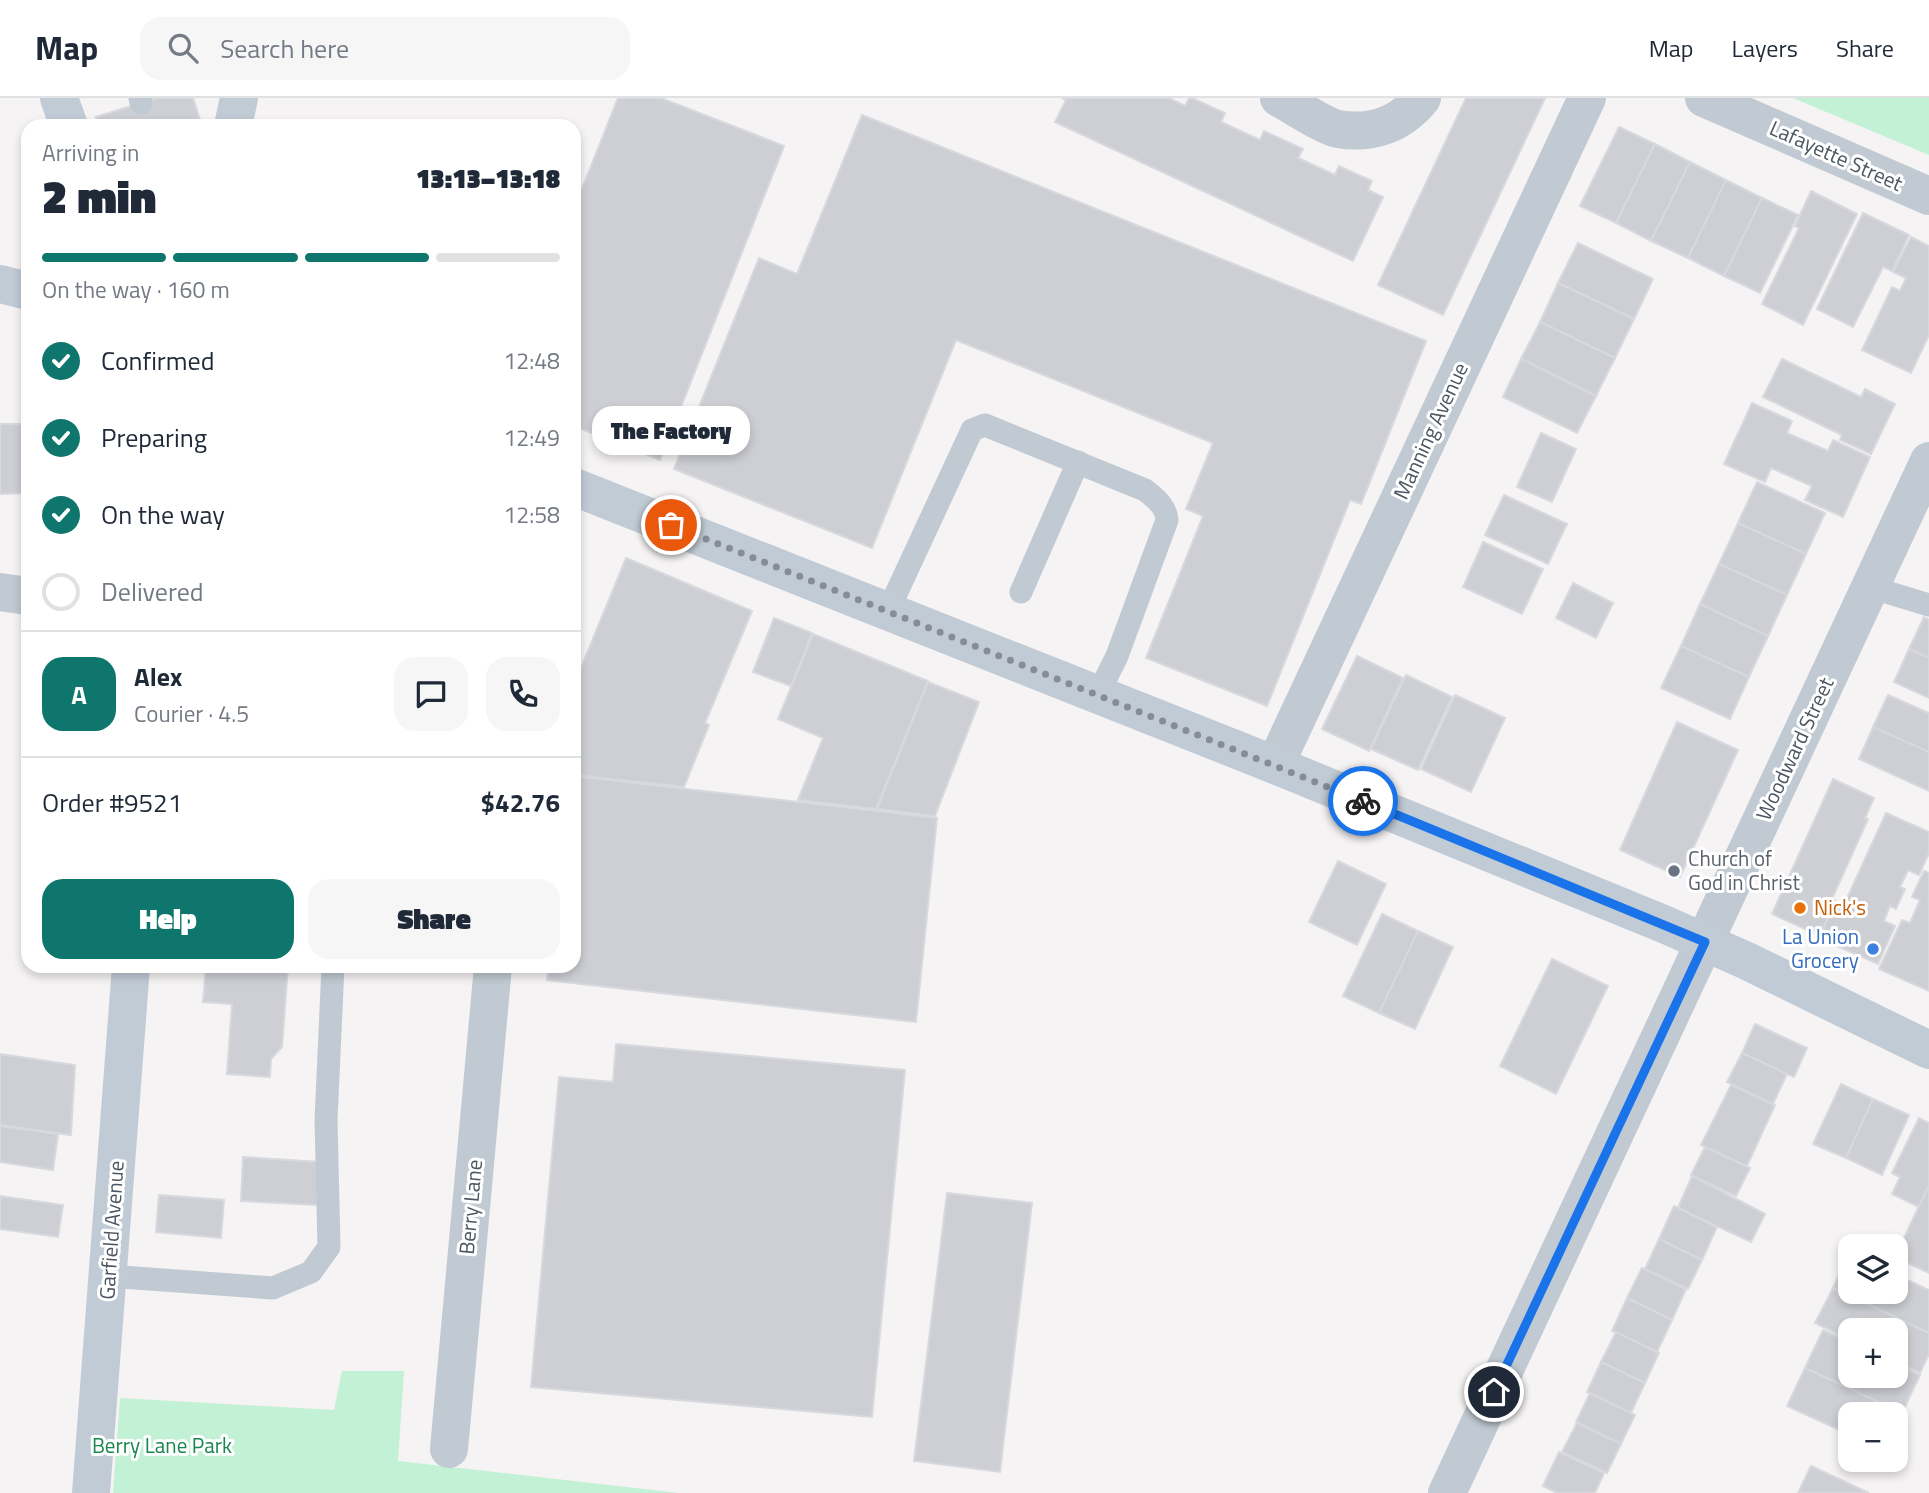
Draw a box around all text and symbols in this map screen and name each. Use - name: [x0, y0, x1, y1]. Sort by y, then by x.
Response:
- search box: [140, 17, 630, 80]
- text: Map: [35, 23, 98, 73]
- icon: search: [164, 29, 202, 67]
- text: Search here: [220, 29, 349, 68]
- text: Map: [1649, 30, 1694, 66]
- text: Layers: [1732, 30, 1798, 66]
- text: Share: [1836, 30, 1894, 66]
- street label: Lafayette Street: [1765, 111, 1909, 199]
- text: Arriving in: [42, 135, 139, 170]
- text: 13:13–13:18: [416, 159, 560, 198]
- text: 2 min: [42, 161, 156, 231]
- text: On the way · 160 m: [42, 272, 230, 307]
- text: Confirmed: [101, 341, 215, 380]
- icon: check: [42, 342, 80, 380]
- text: 12:48: [503, 343, 560, 378]
- street label: Manning Avenue: [1384, 357, 1476, 504]
- callout: The Factory: [592, 406, 750, 455]
- text: The Factory: [611, 413, 731, 448]
- text: Preparing: [101, 418, 207, 457]
- icon: check: [42, 419, 80, 457]
- text: 12:49: [503, 420, 560, 455]
- text: On the way: [101, 495, 225, 534]
- pin: [641, 495, 701, 555]
- icon: check: [42, 496, 80, 534]
- text: 12:58: [503, 497, 560, 532]
- icon: bag: [652, 506, 690, 544]
- text: Delivered: [101, 572, 204, 611]
- text: Alex: [134, 657, 182, 696]
- button: chat: [394, 657, 468, 731]
- button: phone: [486, 657, 560, 731]
- street label: Woodward Street: [1747, 671, 1842, 825]
- text: A: [71, 675, 87, 714]
- text: Courier · 4.5: [134, 696, 249, 731]
- courier: [1328, 766, 1398, 836]
- icon: bike: [1344, 782, 1382, 820]
- text: Order #9521: [42, 783, 182, 822]
- text: $42.76: [481, 783, 560, 822]
- place label: Church of God in Christ: [1688, 842, 1801, 898]
- marker: Church of God in Christ: [1666, 863, 1682, 879]
- button: Help: [42, 879, 294, 959]
- button: Share: [308, 879, 560, 959]
- place label: Nick's: [1814, 891, 1866, 923]
- marker: Nick's: [1792, 900, 1808, 916]
- place label: La Union Grocery: [1782, 920, 1859, 976]
- marker: La Union Grocery: [1865, 941, 1881, 957]
- street label: Berry Lane: [450, 1158, 490, 1256]
- street label: Garfield Avenue: [90, 1159, 132, 1300]
- map controls: [1838, 1234, 1908, 1472]
- button: layers: [1838, 1234, 1908, 1304]
- button: +: [1838, 1318, 1908, 1388]
- pin: [1464, 1362, 1524, 1422]
- icon: home: [1475, 1373, 1513, 1411]
- button: −: [1838, 1402, 1908, 1472]
- park label: Berry Lane Park: [92, 1429, 232, 1461]

